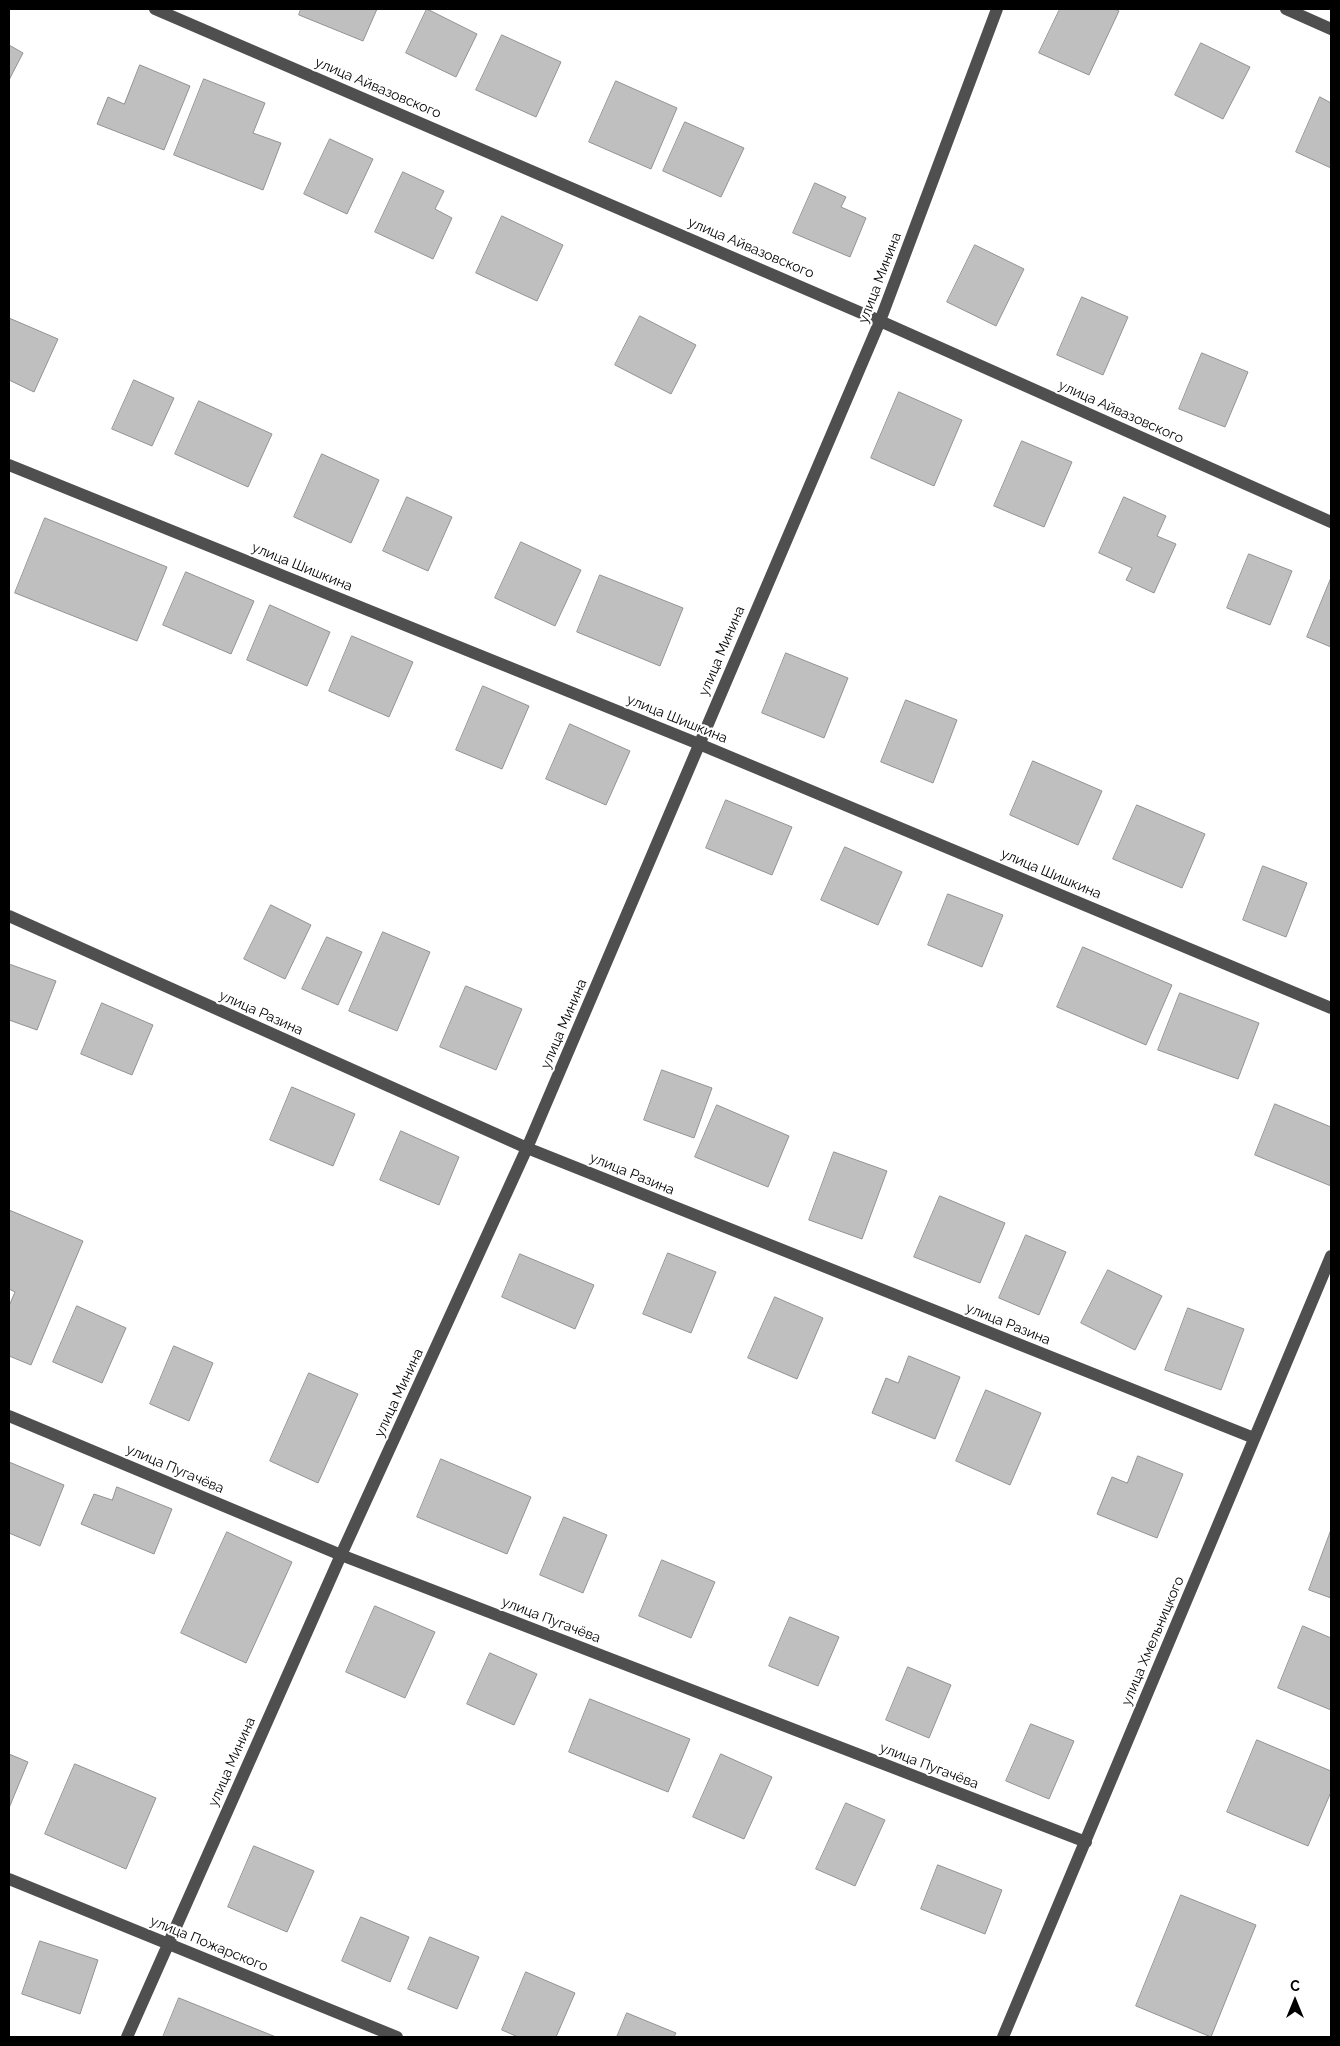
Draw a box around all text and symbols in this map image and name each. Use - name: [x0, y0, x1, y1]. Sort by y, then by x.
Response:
- street label: улица Айвазовского: [312, 54, 444, 122]
- street label: улица Айвазовского: [685, 214, 817, 282]
- street label: улица Минина: [855, 230, 905, 326]
- street label: улица Айвазовского: [1056, 377, 1186, 447]
- street label: улица Шишкина: [249, 539, 355, 595]
- street label: улица Минина: [696, 604, 748, 698]
- street label: улица Шишкина: [624, 691, 730, 747]
- street label: улица Шишкина: [998, 845, 1104, 903]
- street label: улица Минина: [538, 977, 590, 1071]
- street label: улица Разина: [216, 987, 306, 1039]
- street label: улица Разина: [587, 1149, 677, 1199]
- street label: улица Разина: [963, 1299, 1053, 1349]
- street label: улица Минина: [371, 1346, 427, 1440]
- street label: улица Пугачёва: [124, 1441, 226, 1497]
- street label: улица Хмельницкого: [1118, 1574, 1188, 1708]
- street label: улица Пугачёва: [499, 1593, 603, 1647]
- street label: улица Минина: [205, 1715, 259, 1809]
- street label: улица Пугачёва: [877, 1739, 981, 1793]
- street label: улица Пожарского: [148, 1913, 270, 1975]
- north arrow: [1270, 1976, 1320, 2026]
- text: С: [1290, 1978, 1300, 1994]

